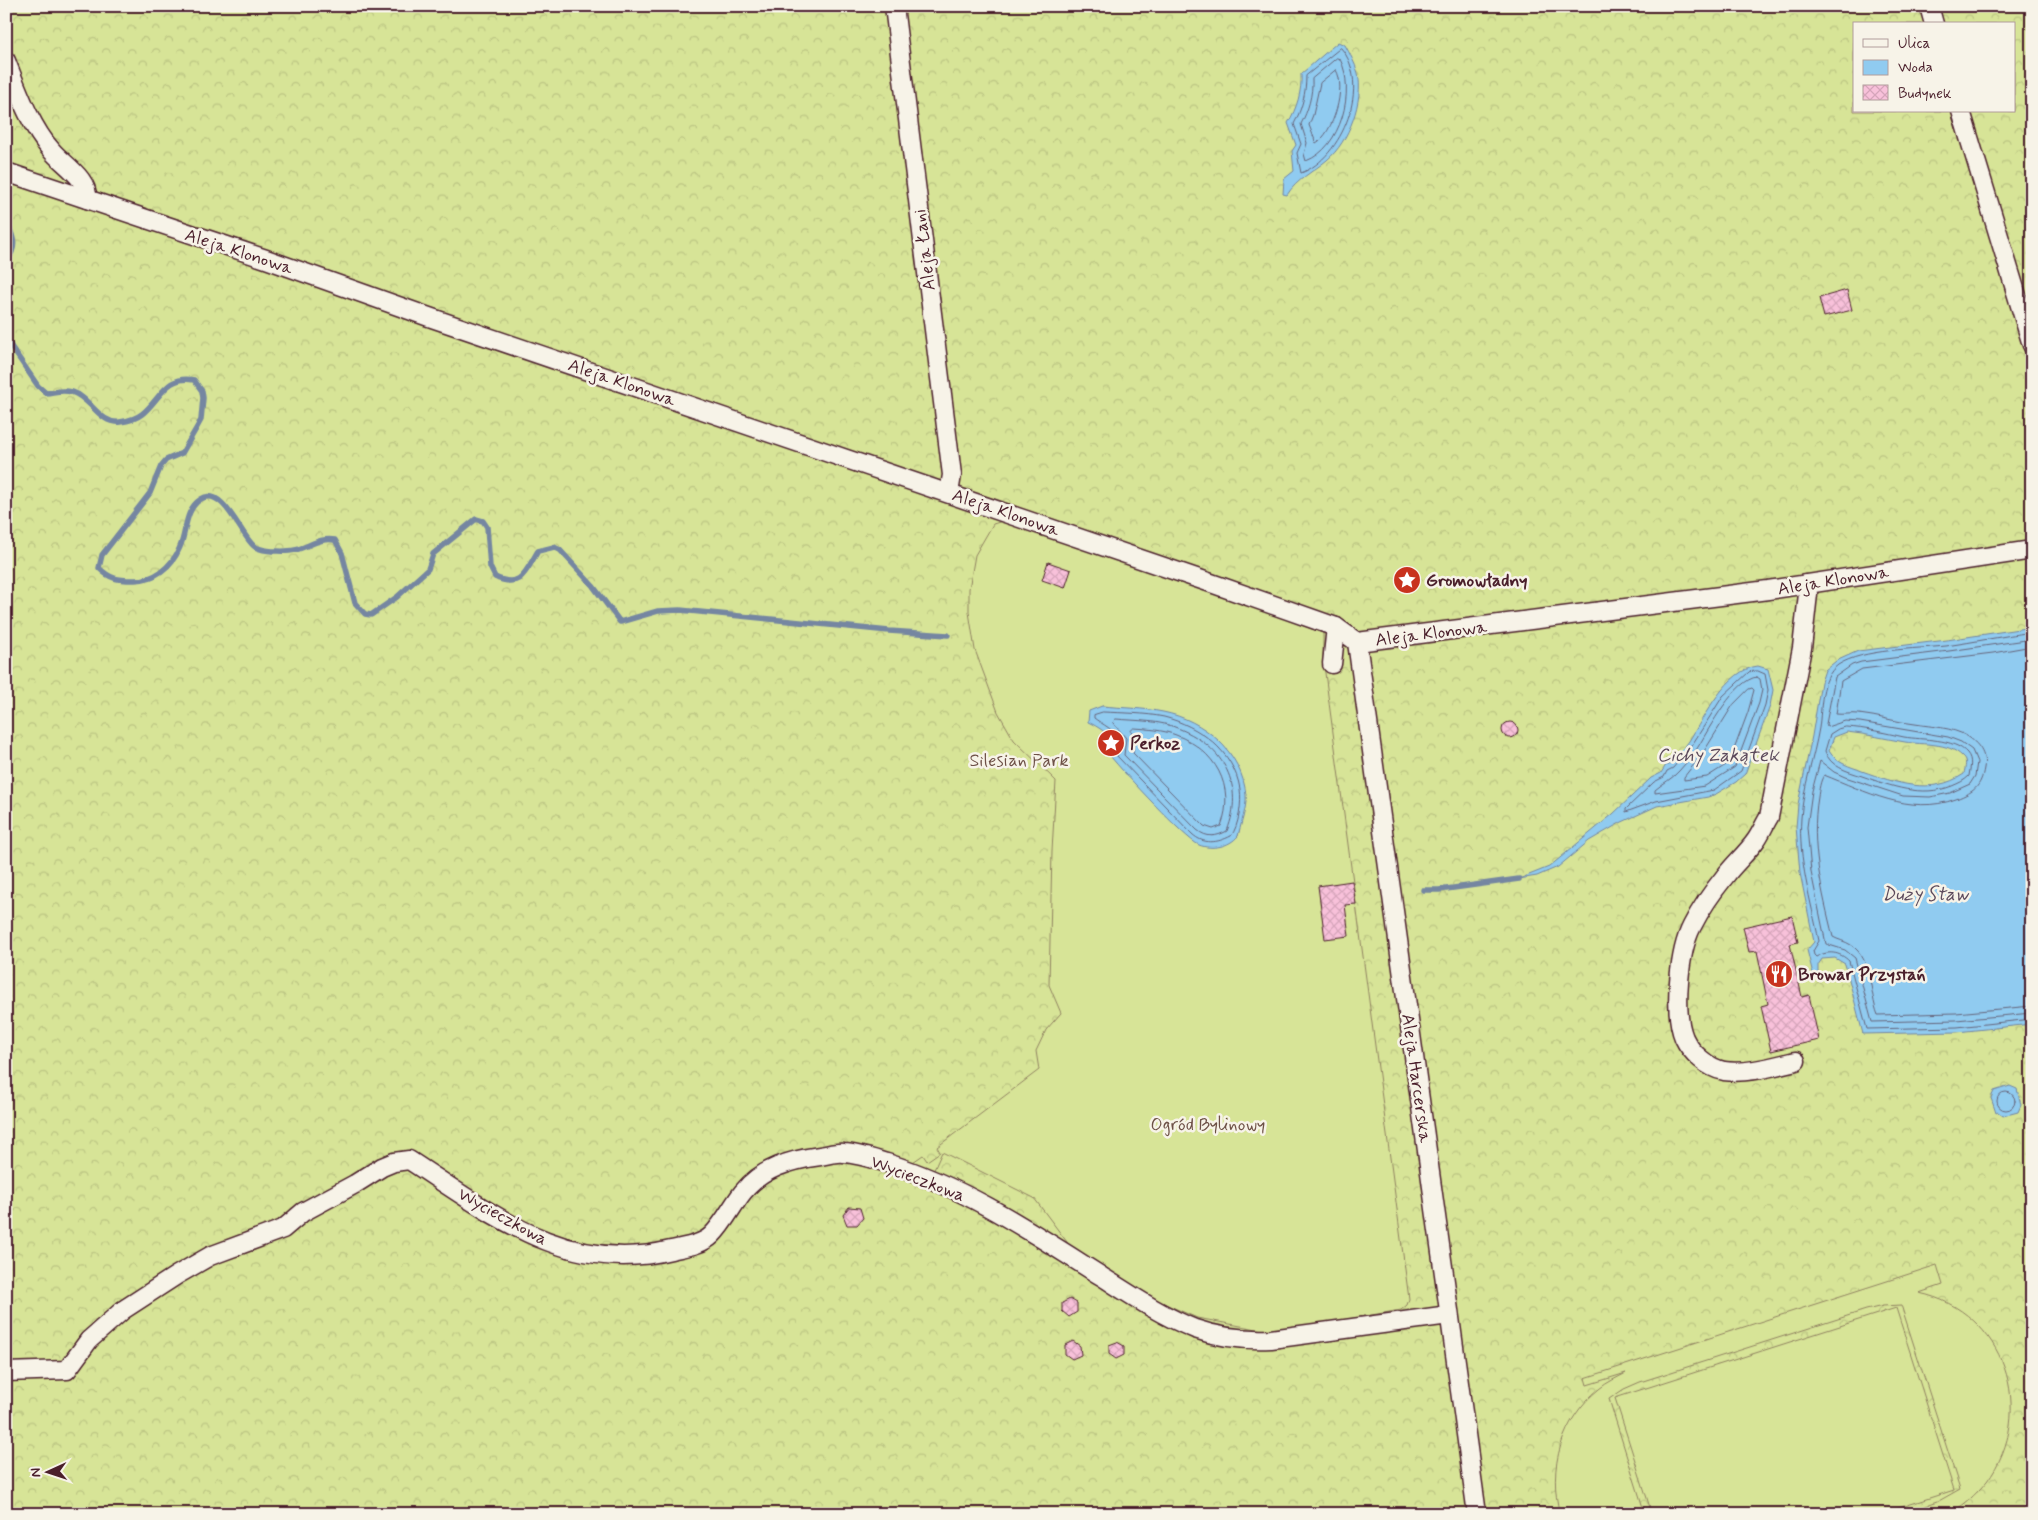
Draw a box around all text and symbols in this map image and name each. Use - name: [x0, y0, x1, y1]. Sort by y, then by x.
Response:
- legend: [1853, 22, 2016, 112]
- text: Ulica: [1898, 34, 1931, 54]
- text: Woda: [1898, 58, 1933, 78]
- text: Budynek: [1898, 84, 1952, 104]
- street label: Aleja Łani: [908, 208, 942, 292]
- street label: Aleja Klonowa: [182, 223, 296, 281]
- street label: Aleja Klonowa: [565, 353, 679, 413]
- street label: Aleja Klonowa: [949, 483, 1063, 543]
- street label: Aleja Klonowa: [1776, 560, 1891, 602]
- place icon: Gromowładny: [1392, 565, 1422, 595]
- place label: Gromowładny: [1426, 569, 1528, 593]
- street label: Aleja Klonowa: [1374, 615, 1488, 653]
- place icon: Perkoz: [1096, 728, 1126, 758]
- place label: Perkoz: [1130, 732, 1180, 756]
- water label: Cichy Zakątek: [1657, 743, 1780, 768]
- park label: Silesian Park: [969, 749, 1069, 773]
- water label: Duży Staw: [1882, 882, 1970, 907]
- restaurant icon: Browar Przystań: [1764, 959, 1794, 989]
- place label: Browar Przystań: [1798, 963, 1926, 987]
- street label: Aleja Harcerska: [1395, 1012, 1437, 1144]
- park label: Ogród Bylinowy: [1151, 1113, 1265, 1137]
- street label: Wycieczkowa: [867, 1150, 968, 1208]
- street label: Wycieczkowa: [453, 1182, 552, 1251]
- north arrow: [22, 1448, 72, 1498]
- text: N: [27, 1467, 45, 1478]

